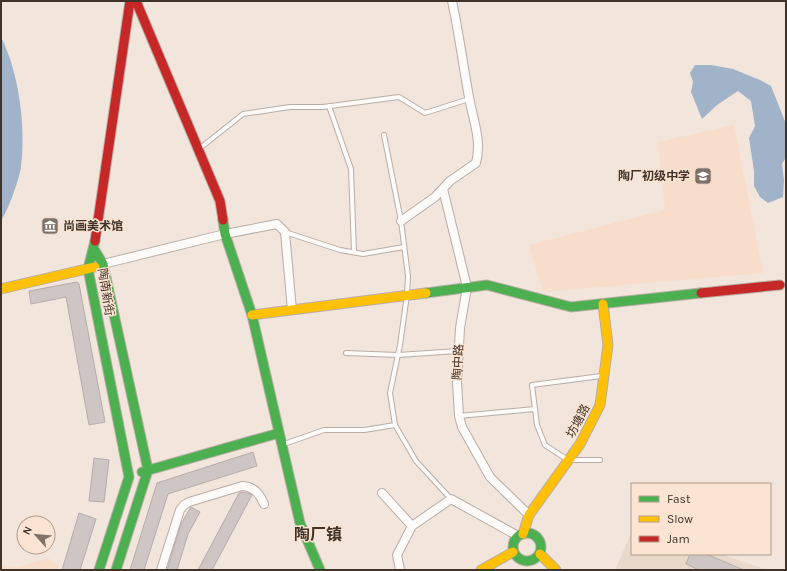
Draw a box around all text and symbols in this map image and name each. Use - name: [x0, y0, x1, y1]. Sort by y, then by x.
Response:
- school or university icon: 陶厂初级中学: [693, 166, 713, 186]
- place label: 陶厂初级中学: [618, 169, 690, 183]
- museum icon: 尚画美术馆: [40, 216, 60, 236]
- place label: 尚画美术馆: [63, 219, 123, 233]
- street label: 陶南新街: [95, 267, 117, 317]
- street label: 陶中路: [450, 344, 466, 380]
- street label: 坊塘路: [563, 402, 593, 440]
- legend: [631, 483, 771, 555]
- text: Fast: [667, 492, 691, 506]
- text: Slow: [667, 512, 693, 526]
- north arrow: [16, 515, 56, 555]
- text: N: [20, 524, 35, 537]
- district label: 陶厂镇: [294, 525, 342, 544]
- text: Jam: [667, 532, 690, 546]

